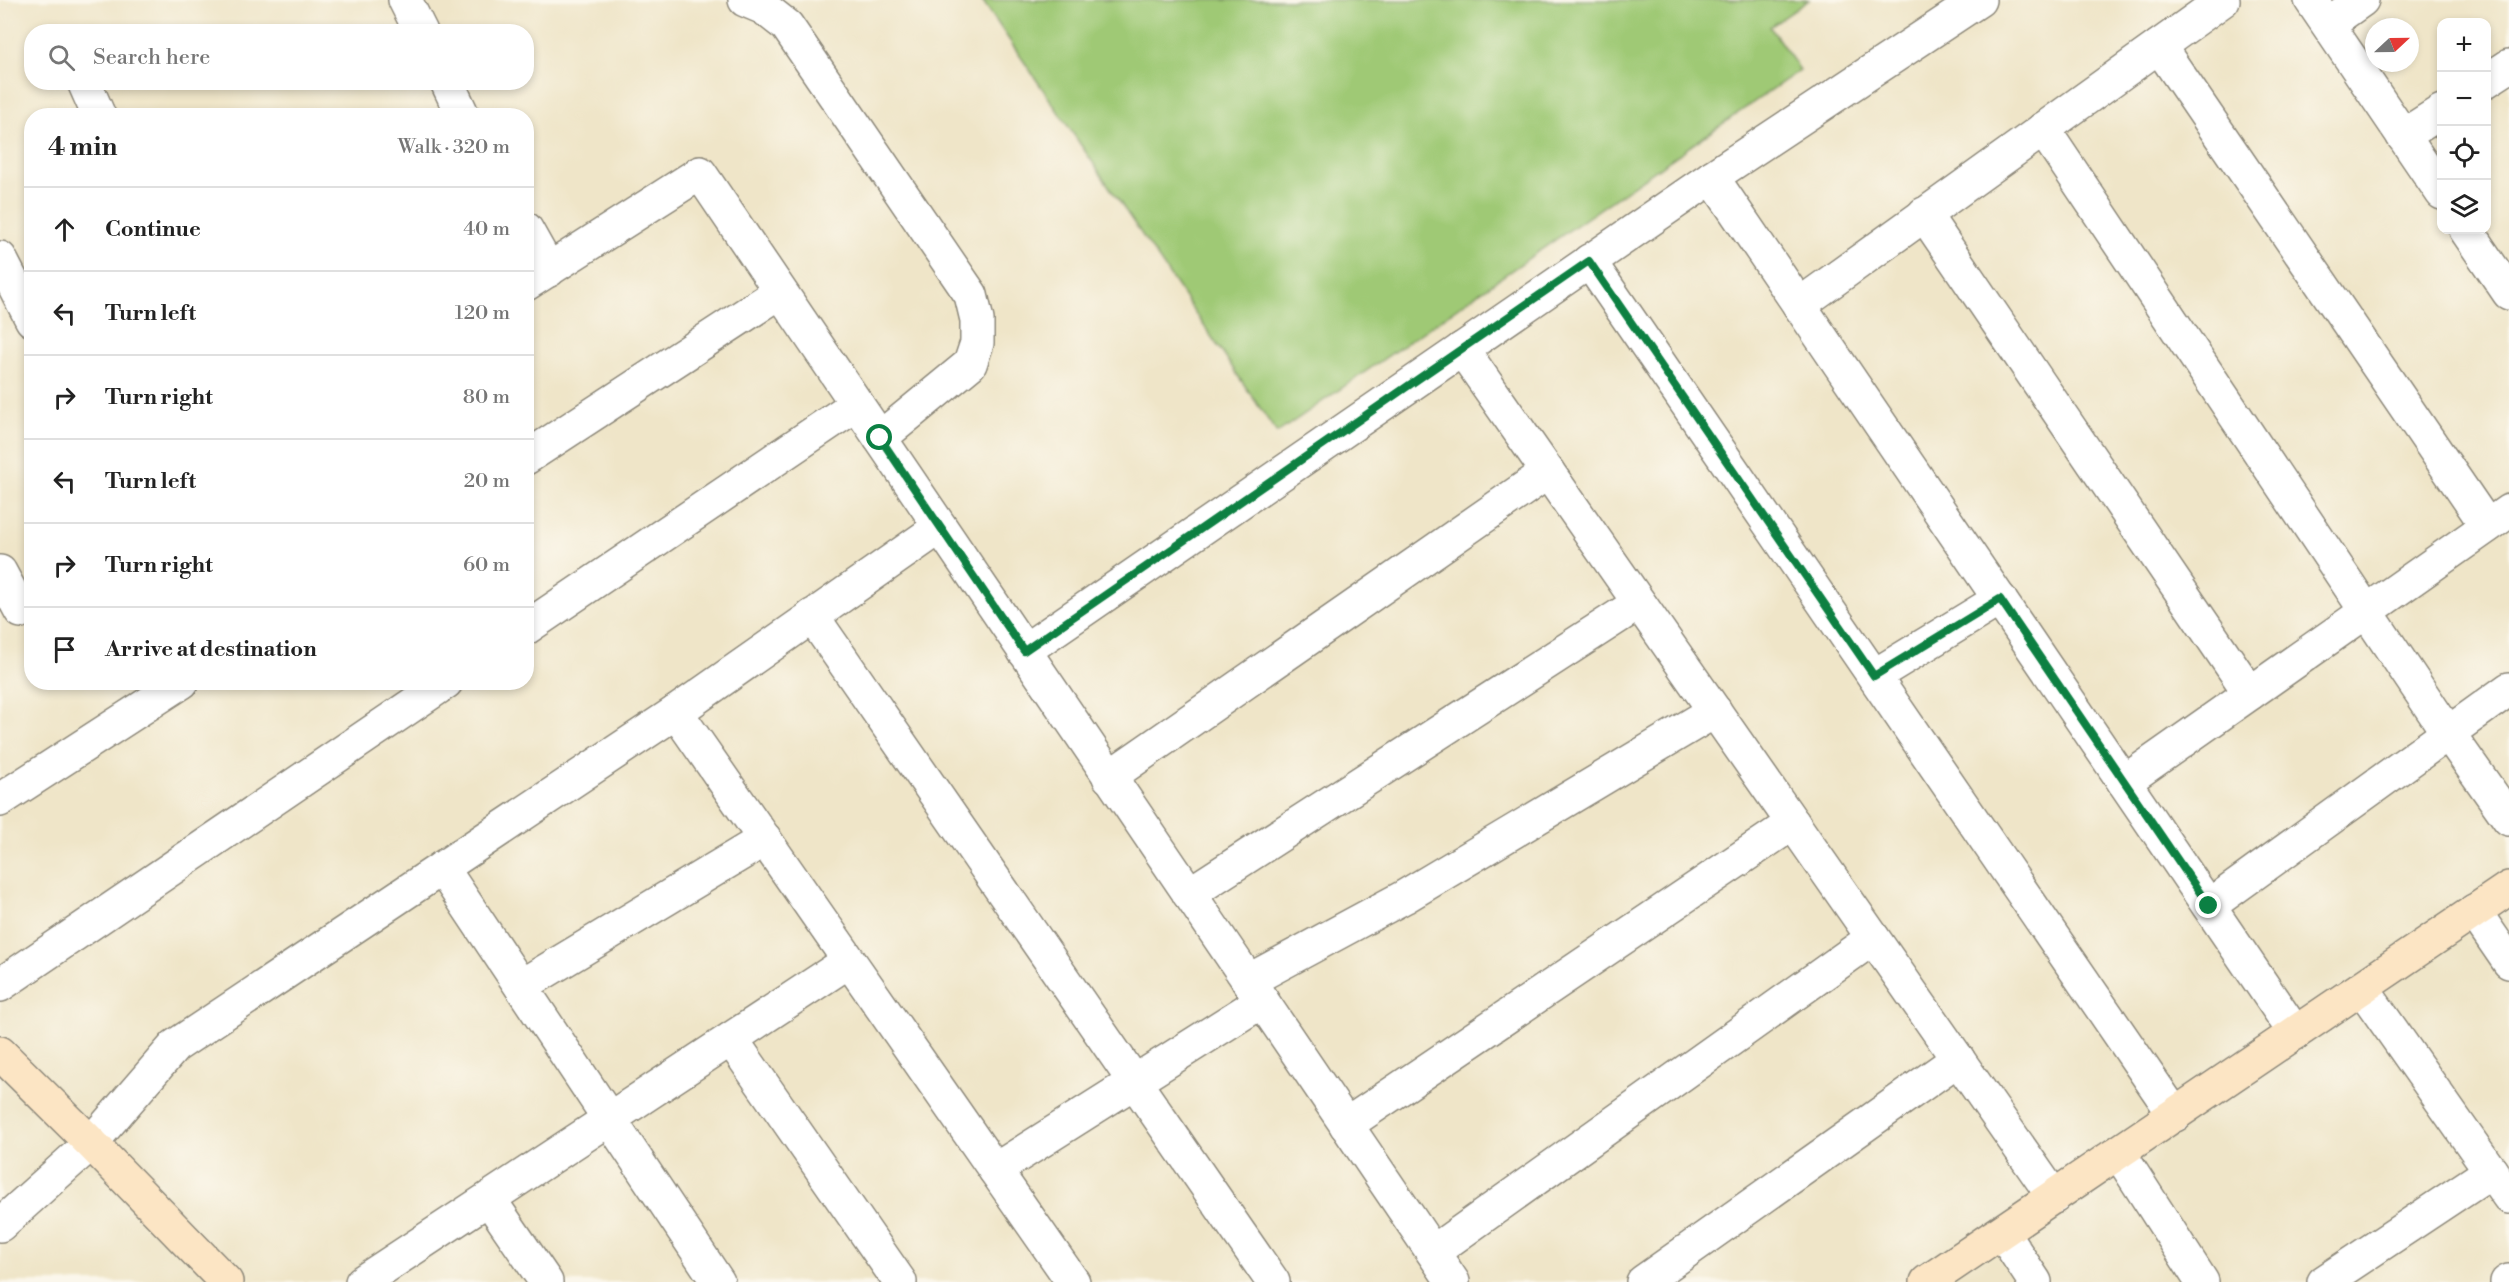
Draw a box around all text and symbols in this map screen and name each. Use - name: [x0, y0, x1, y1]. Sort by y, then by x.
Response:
- north arrow: [2365, 18, 2419, 72]
- map controls: [2437, 18, 2491, 234]
- button: +: [2437, 18, 2491, 72]
- search box: [24, 24, 534, 90]
- icon: search: [45, 41, 78, 74]
- text: Search here: [93, 44, 210, 71]
- button: −: [2437, 72, 2491, 126]
- button: locate: [2437, 126, 2491, 180]
- text: 4 min: [48, 131, 118, 163]
- text: Walk · 320 m: [398, 135, 510, 160]
- button: layers: [2437, 180, 2491, 234]
- icon: ahead: [48, 213, 81, 246]
- text: Continue: [105, 216, 201, 243]
- text: 40 m: [463, 217, 510, 242]
- icon: left: [48, 297, 81, 330]
- text: Turn left: [105, 300, 196, 327]
- text: 120 m: [455, 301, 510, 326]
- icon: right: [48, 381, 81, 414]
- text: Turn right: [105, 384, 213, 411]
- text: 80 m: [463, 385, 510, 410]
- route start: [866, 424, 892, 450]
- icon: left: [48, 465, 81, 498]
- text: Turn left: [105, 468, 196, 495]
- text: 20 m: [464, 469, 510, 494]
- icon: right: [48, 549, 81, 582]
- text: Turn right: [105, 552, 213, 579]
- text: 60 m: [463, 553, 510, 578]
- icon: arrive: [48, 633, 81, 666]
- text: Arrive at destination: [105, 636, 317, 663]
- route end: [2195, 892, 2221, 918]

